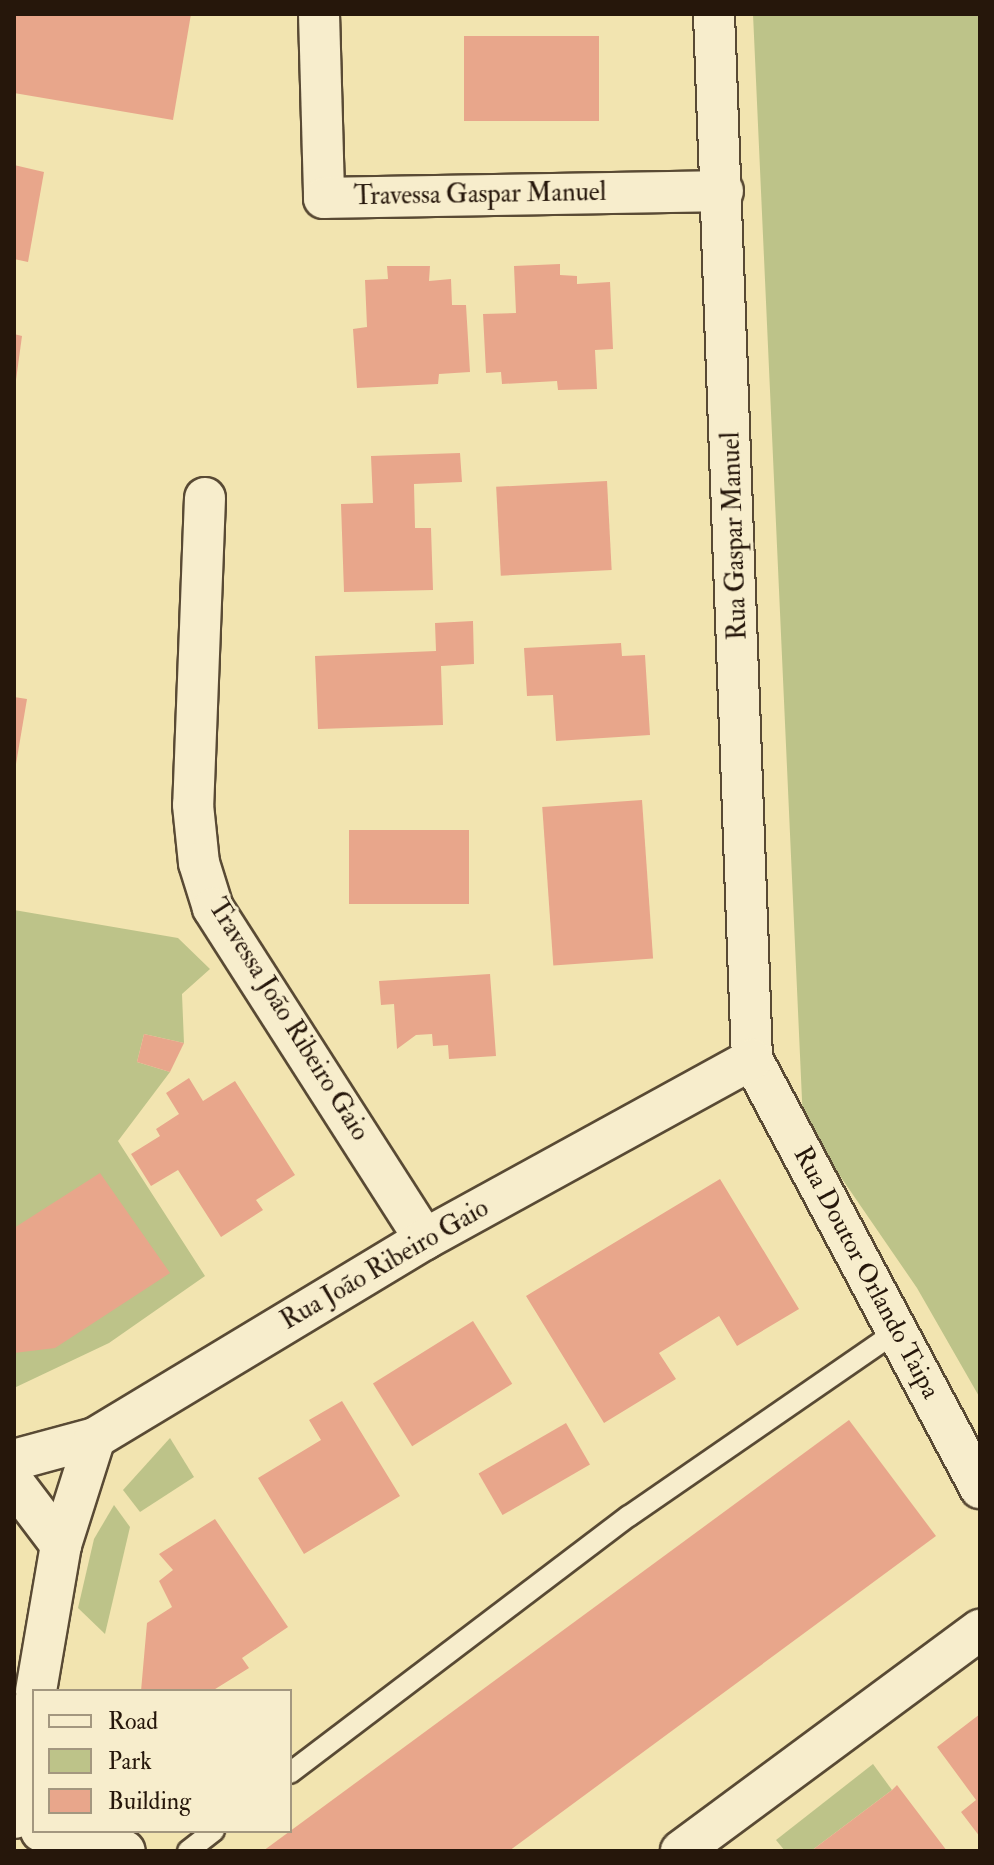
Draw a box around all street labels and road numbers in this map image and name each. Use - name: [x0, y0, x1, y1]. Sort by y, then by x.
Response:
- street label: Travessa Gaspar Manuel: [353, 177, 607, 213]
- street label: Rua Gaspar Manuel: [716, 431, 754, 641]
- street label: Travessa João Ribeiro Gaio: [201, 893, 375, 1147]
- street label: Rua Doutor Orlando Taipa: [786, 1142, 946, 1404]
- street label: Rua João Ribeiro Gaio: [276, 1193, 494, 1337]

